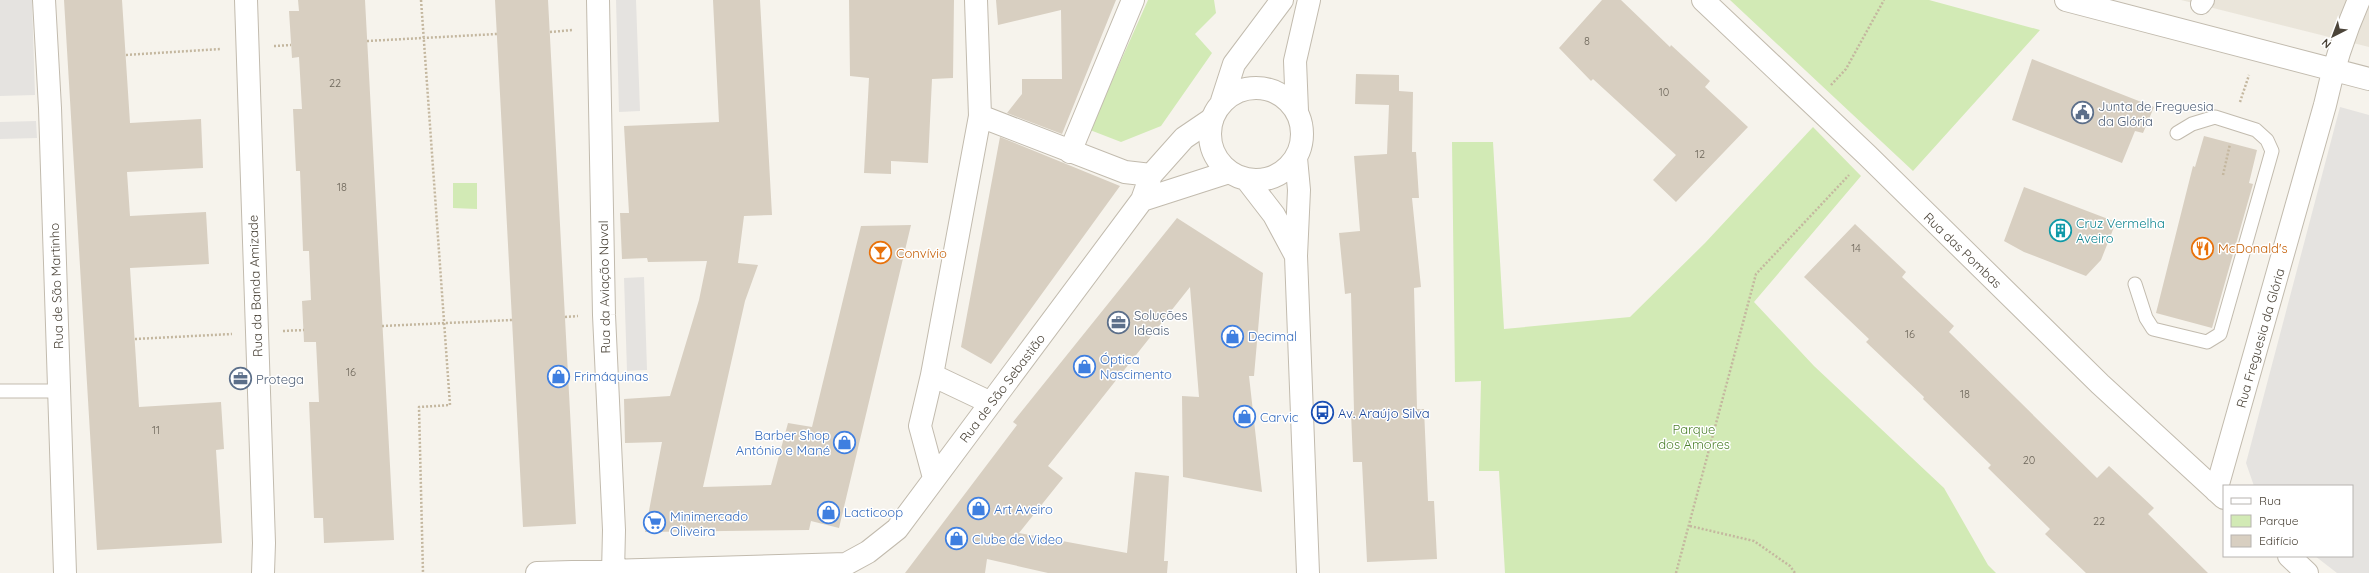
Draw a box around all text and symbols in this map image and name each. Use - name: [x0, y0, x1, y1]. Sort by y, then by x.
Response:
- north arrow: [2313, 16, 2353, 56]
- house number: 8: [1584, 34, 1590, 48]
- text: N: [2319, 36, 2334, 51]
- house number: 22: [329, 76, 341, 90]
- house number: 10: [1659, 85, 1669, 99]
- place label: Junta de Freguesia da Glória: [2098, 98, 2214, 129]
- public building icon: Junta de Freguesia da Glória: [2070, 100, 2096, 126]
- house number: 12: [1695, 147, 1705, 161]
- house number: 18: [337, 180, 347, 194]
- street label: Rua das Pombas: [1921, 209, 2005, 291]
- street label: Rua da Banda Amizade: [245, 215, 265, 357]
- place label: Cruz Vermelha Aveiro: [2076, 215, 2165, 246]
- building icon: Cruz Vermelha Aveiro: [2047, 217, 2073, 243]
- street label: Rua da Aviação Naval: [595, 220, 613, 354]
- street label: Rua de São Martinho: [46, 222, 66, 349]
- restaurant icon: McDonald's: [2190, 235, 2216, 261]
- bar icon: Convívio: [868, 240, 894, 266]
- place label: McDonald's: [2218, 240, 2288, 256]
- house number: 14: [1851, 241, 1861, 255]
- place label: Convívio: [896, 245, 947, 261]
- street label: Rua Freguesia da Glória: [2232, 266, 2288, 410]
- place label: Soluções Ideais: [1134, 307, 1188, 338]
- office icon: Soluções Ideais: [1105, 309, 1131, 335]
- shop icon: Decimal: [1220, 323, 1246, 349]
- house number: 16: [1905, 327, 1915, 341]
- place label: Decimal: [1248, 328, 1297, 344]
- street label: Rua de São Sebastião: [956, 330, 1048, 446]
- place label: Óptica Nascimento: [1100, 351, 1172, 382]
- shop icon: Óptica Nascimento: [1071, 353, 1097, 379]
- shop icon: Frimáquinas: [546, 363, 572, 389]
- house number: 16: [346, 365, 356, 379]
- office icon: Protega: [227, 366, 253, 392]
- place label: Frimáquinas: [574, 368, 648, 384]
- place label: Protega: [256, 371, 304, 387]
- house number: 18: [1960, 387, 1970, 401]
- bus stop icon: Av. Araújo Silva: [1309, 400, 1335, 426]
- shop icon: Carvic: [1231, 404, 1257, 430]
- place label: Av. Araújo Silva: [1338, 405, 1430, 421]
- place label: Carvic: [1260, 409, 1299, 425]
- park label: Parque dos Amores: [1658, 421, 1730, 452]
- house number: 11: [152, 423, 160, 437]
- place label: Barber Shop António e Mané: [736, 427, 830, 458]
- shop icon: Barber Shop António e Mané: [832, 429, 858, 455]
- house number: 20: [2023, 453, 2035, 467]
- legend: [2223, 485, 2353, 557]
- text: Rua: [2259, 493, 2281, 508]
- shop icon: Art Aveiro: [965, 496, 991, 522]
- shop icon: Lacticoop: [815, 499, 841, 525]
- place label: Art Aveiro: [994, 501, 1053, 517]
- place label: Lacticoop: [844, 504, 903, 520]
- place label: Minimercado Oliveira: [670, 508, 748, 539]
- supermarket icon: Minimercado Oliveira: [642, 510, 668, 536]
- text: Parque: [2259, 513, 2299, 528]
- house number: 22: [2093, 514, 2105, 528]
- shop icon: Clube de Video: [943, 526, 969, 552]
- place label: Clube de Video: [972, 531, 1063, 547]
- text: Edifício: [2259, 533, 2299, 548]

